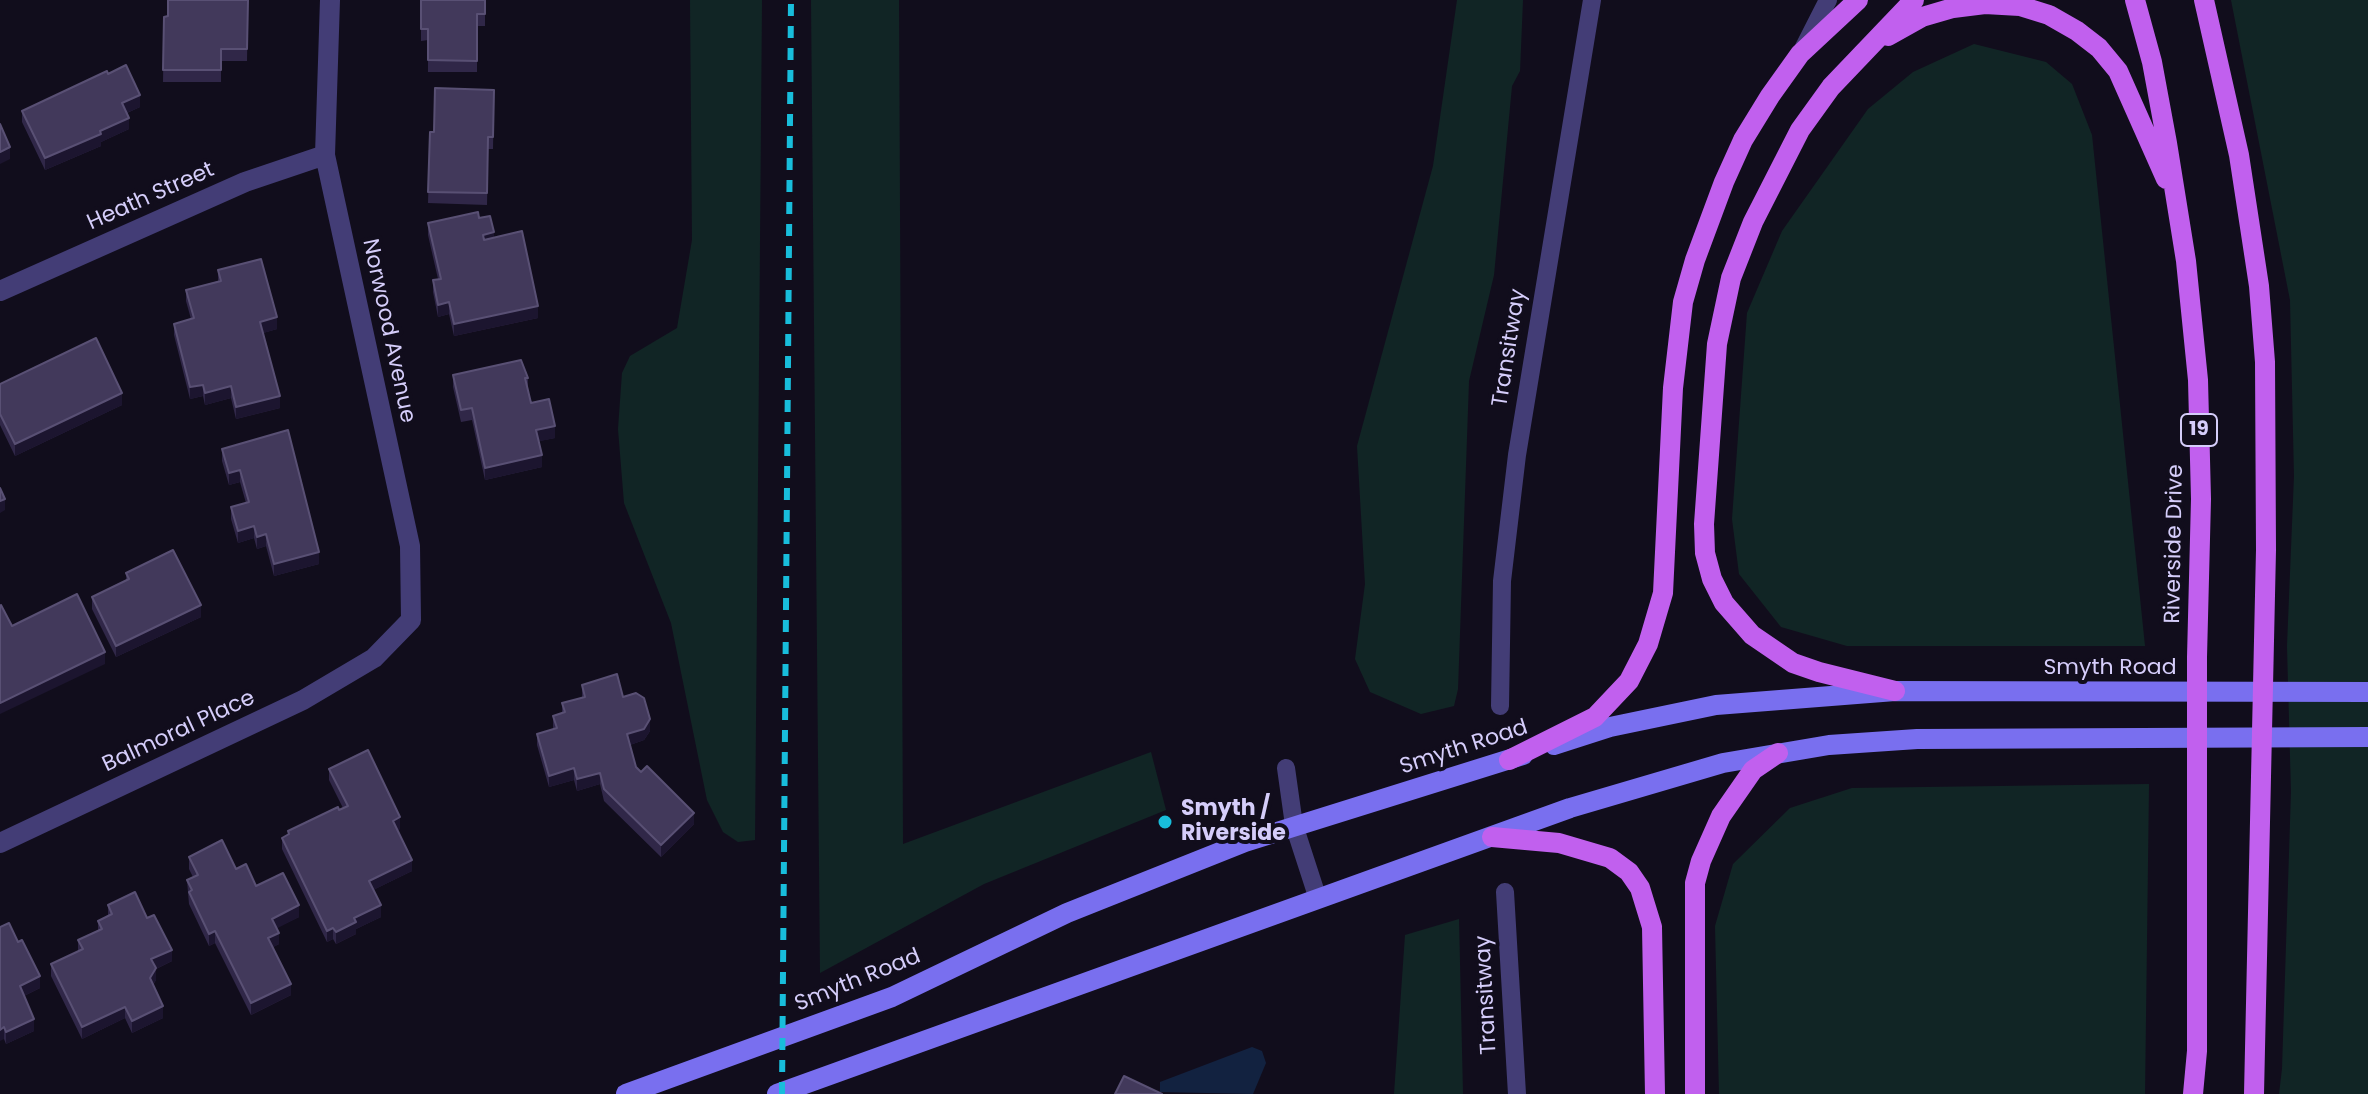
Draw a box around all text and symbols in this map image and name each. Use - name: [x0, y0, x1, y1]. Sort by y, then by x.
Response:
- street label: Heath Street: [83, 157, 219, 237]
- street label: Norwood Avenue: [356, 237, 420, 425]
- street label: Transitway: [1488, 287, 1532, 409]
- road number: 19: [2181, 414, 2217, 446]
- street label: Riverside Drive: [2160, 464, 2190, 624]
- street label: Smyth Road: [2043, 655, 2177, 681]
- street label: Balmoral Place: [99, 685, 259, 779]
- street label: Smyth Road: [1397, 715, 1531, 781]
- place label: Smyth / Riverside: [1181, 796, 1286, 848]
- marker: Smyth / Riverside: [1156, 813, 1174, 831]
- street label: Transitway: [1471, 935, 1503, 1055]
- street label: Smyth Road: [791, 944, 925, 1018]

